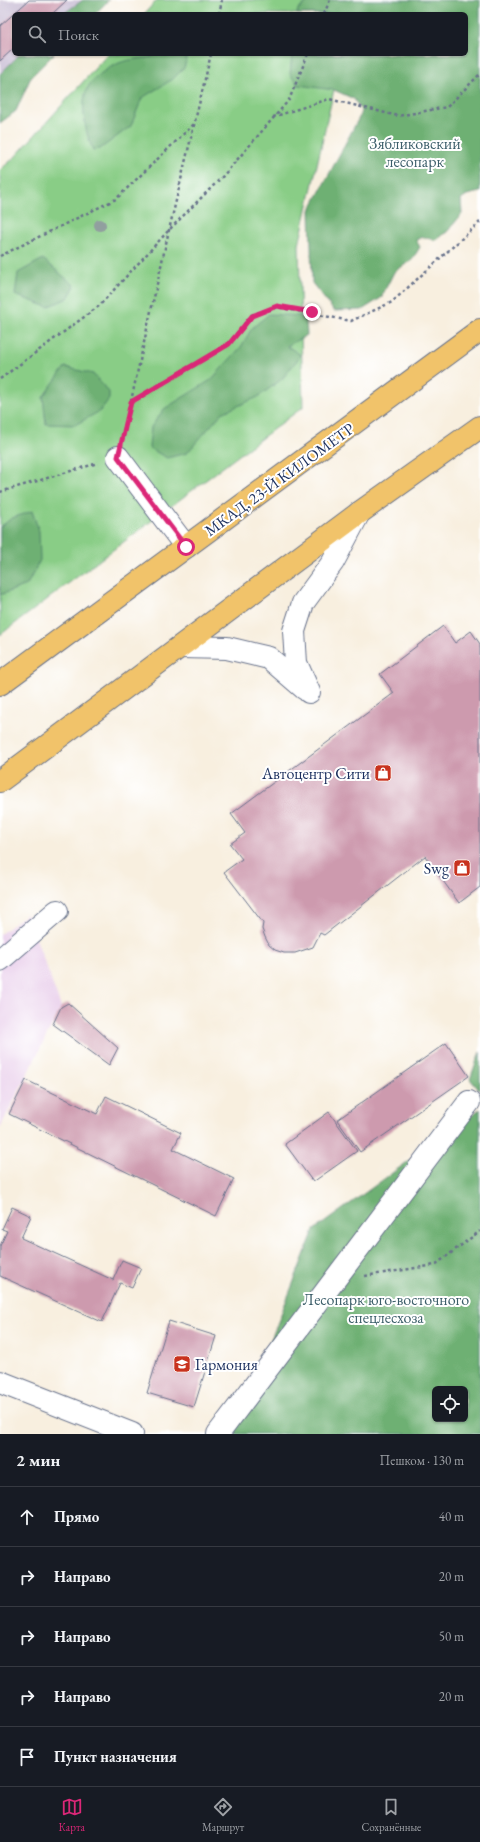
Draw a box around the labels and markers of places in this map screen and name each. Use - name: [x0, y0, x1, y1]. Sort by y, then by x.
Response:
- place label: Автоцентр Сити: [261, 763, 371, 784]
- shop icon: Автоцентр Сити: [373, 763, 393, 783]
- place label: Swg: [424, 858, 450, 879]
- shop icon: Swg: [452, 858, 472, 878]
- school or university icon: Гармония: [172, 1354, 192, 1374]
- place label: Гармония: [195, 1354, 258, 1375]

